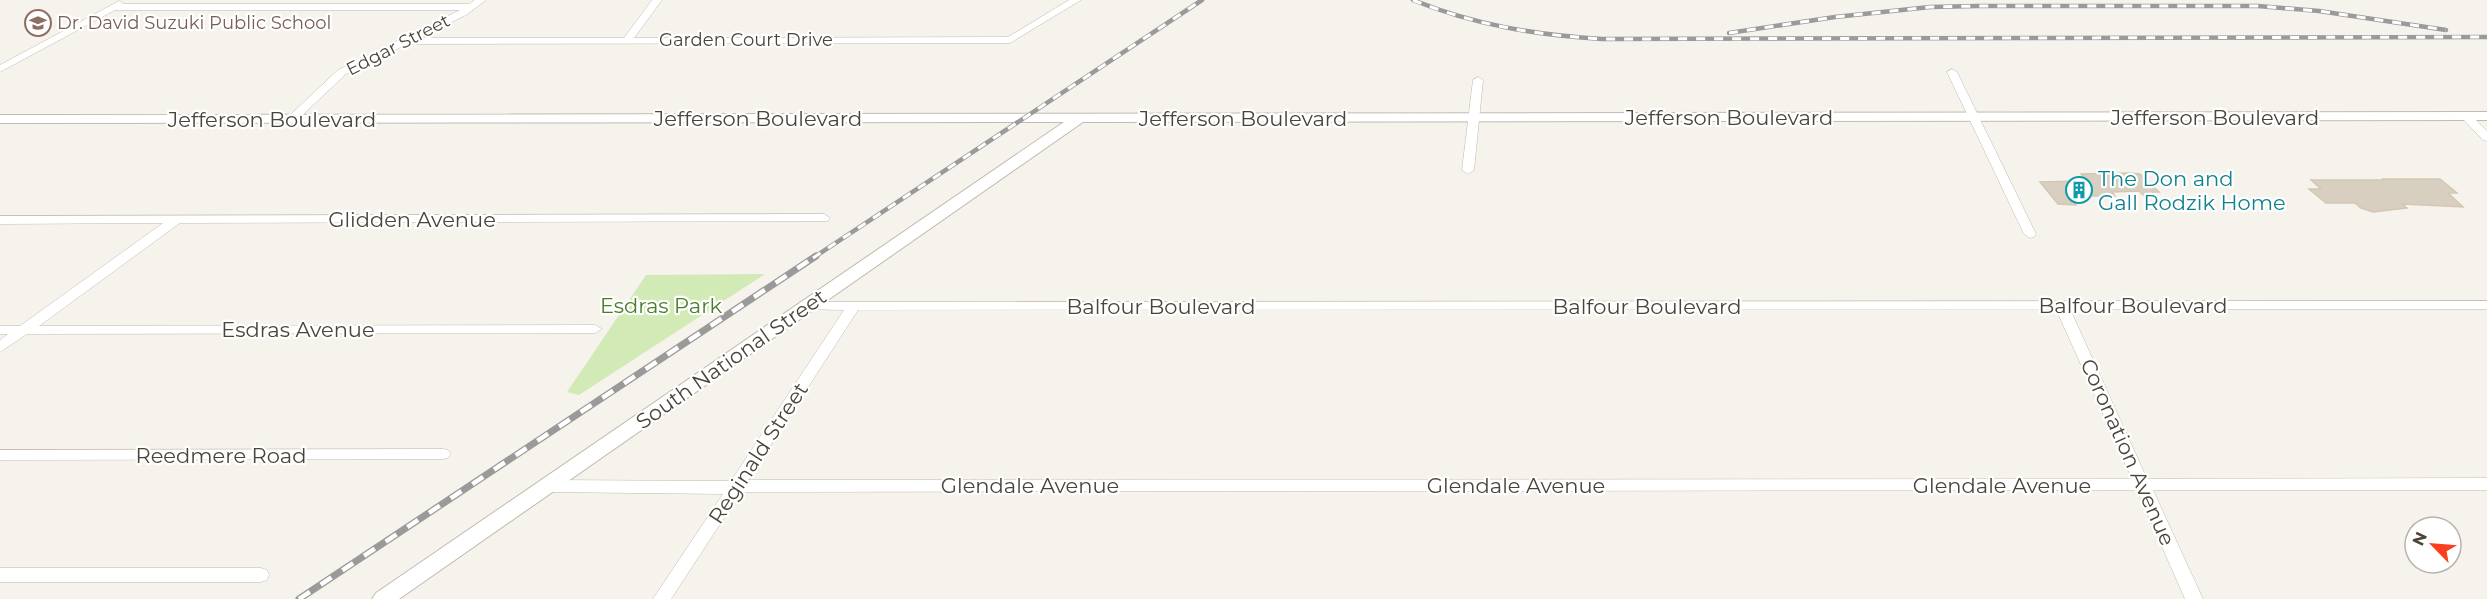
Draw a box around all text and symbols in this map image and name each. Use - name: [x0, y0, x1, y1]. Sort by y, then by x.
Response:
- school or university icon: Dr. David Suzuki Public School: [23, 8, 53, 38]
- street label: Edgar Street: [342, 9, 454, 81]
- place label: Dr. David Suzuki Public School: [57, 12, 331, 34]
- street label: Garden Court Drive: [659, 29, 833, 51]
- street label: Jefferson Boulevard: [1624, 105, 1833, 130]
- street label: Jefferson Boulevard: [2110, 105, 2319, 130]
- street label: Jefferson Boulevard: [653, 106, 862, 131]
- street label: Jefferson Boulevard: [1138, 106, 1347, 131]
- street label: Jefferson Boulevard: [167, 107, 376, 132]
- place label: The Don and Gall Rodzik Home: [2098, 166, 2286, 215]
- building icon: The Don and Gall Rodzik Home: [2064, 175, 2094, 205]
- street label: Glidden Avenue: [328, 207, 496, 232]
- street label: South National Street: [631, 284, 831, 434]
- park label: Esdras Park: [600, 293, 722, 318]
- street label: Balfour Boulevard: [2039, 293, 2228, 318]
- street label: Balfour Boulevard: [1067, 294, 1256, 319]
- street label: Balfour Boulevard: [1553, 294, 1742, 319]
- street label: Esdras Avenue: [221, 317, 375, 342]
- street label: Coronation Avenue: [2076, 355, 2180, 549]
- street label: Reginald Street: [703, 378, 813, 528]
- street label: Reedmere Road: [136, 443, 307, 468]
- street label: Glendale Avenue: [941, 473, 1119, 498]
- street label: Glendale Avenue: [1427, 473, 1605, 498]
- street label: Glendale Avenue: [1913, 473, 2091, 498]
- north arrow: [2403, 515, 2463, 575]
- text: N: [2409, 529, 2431, 549]

